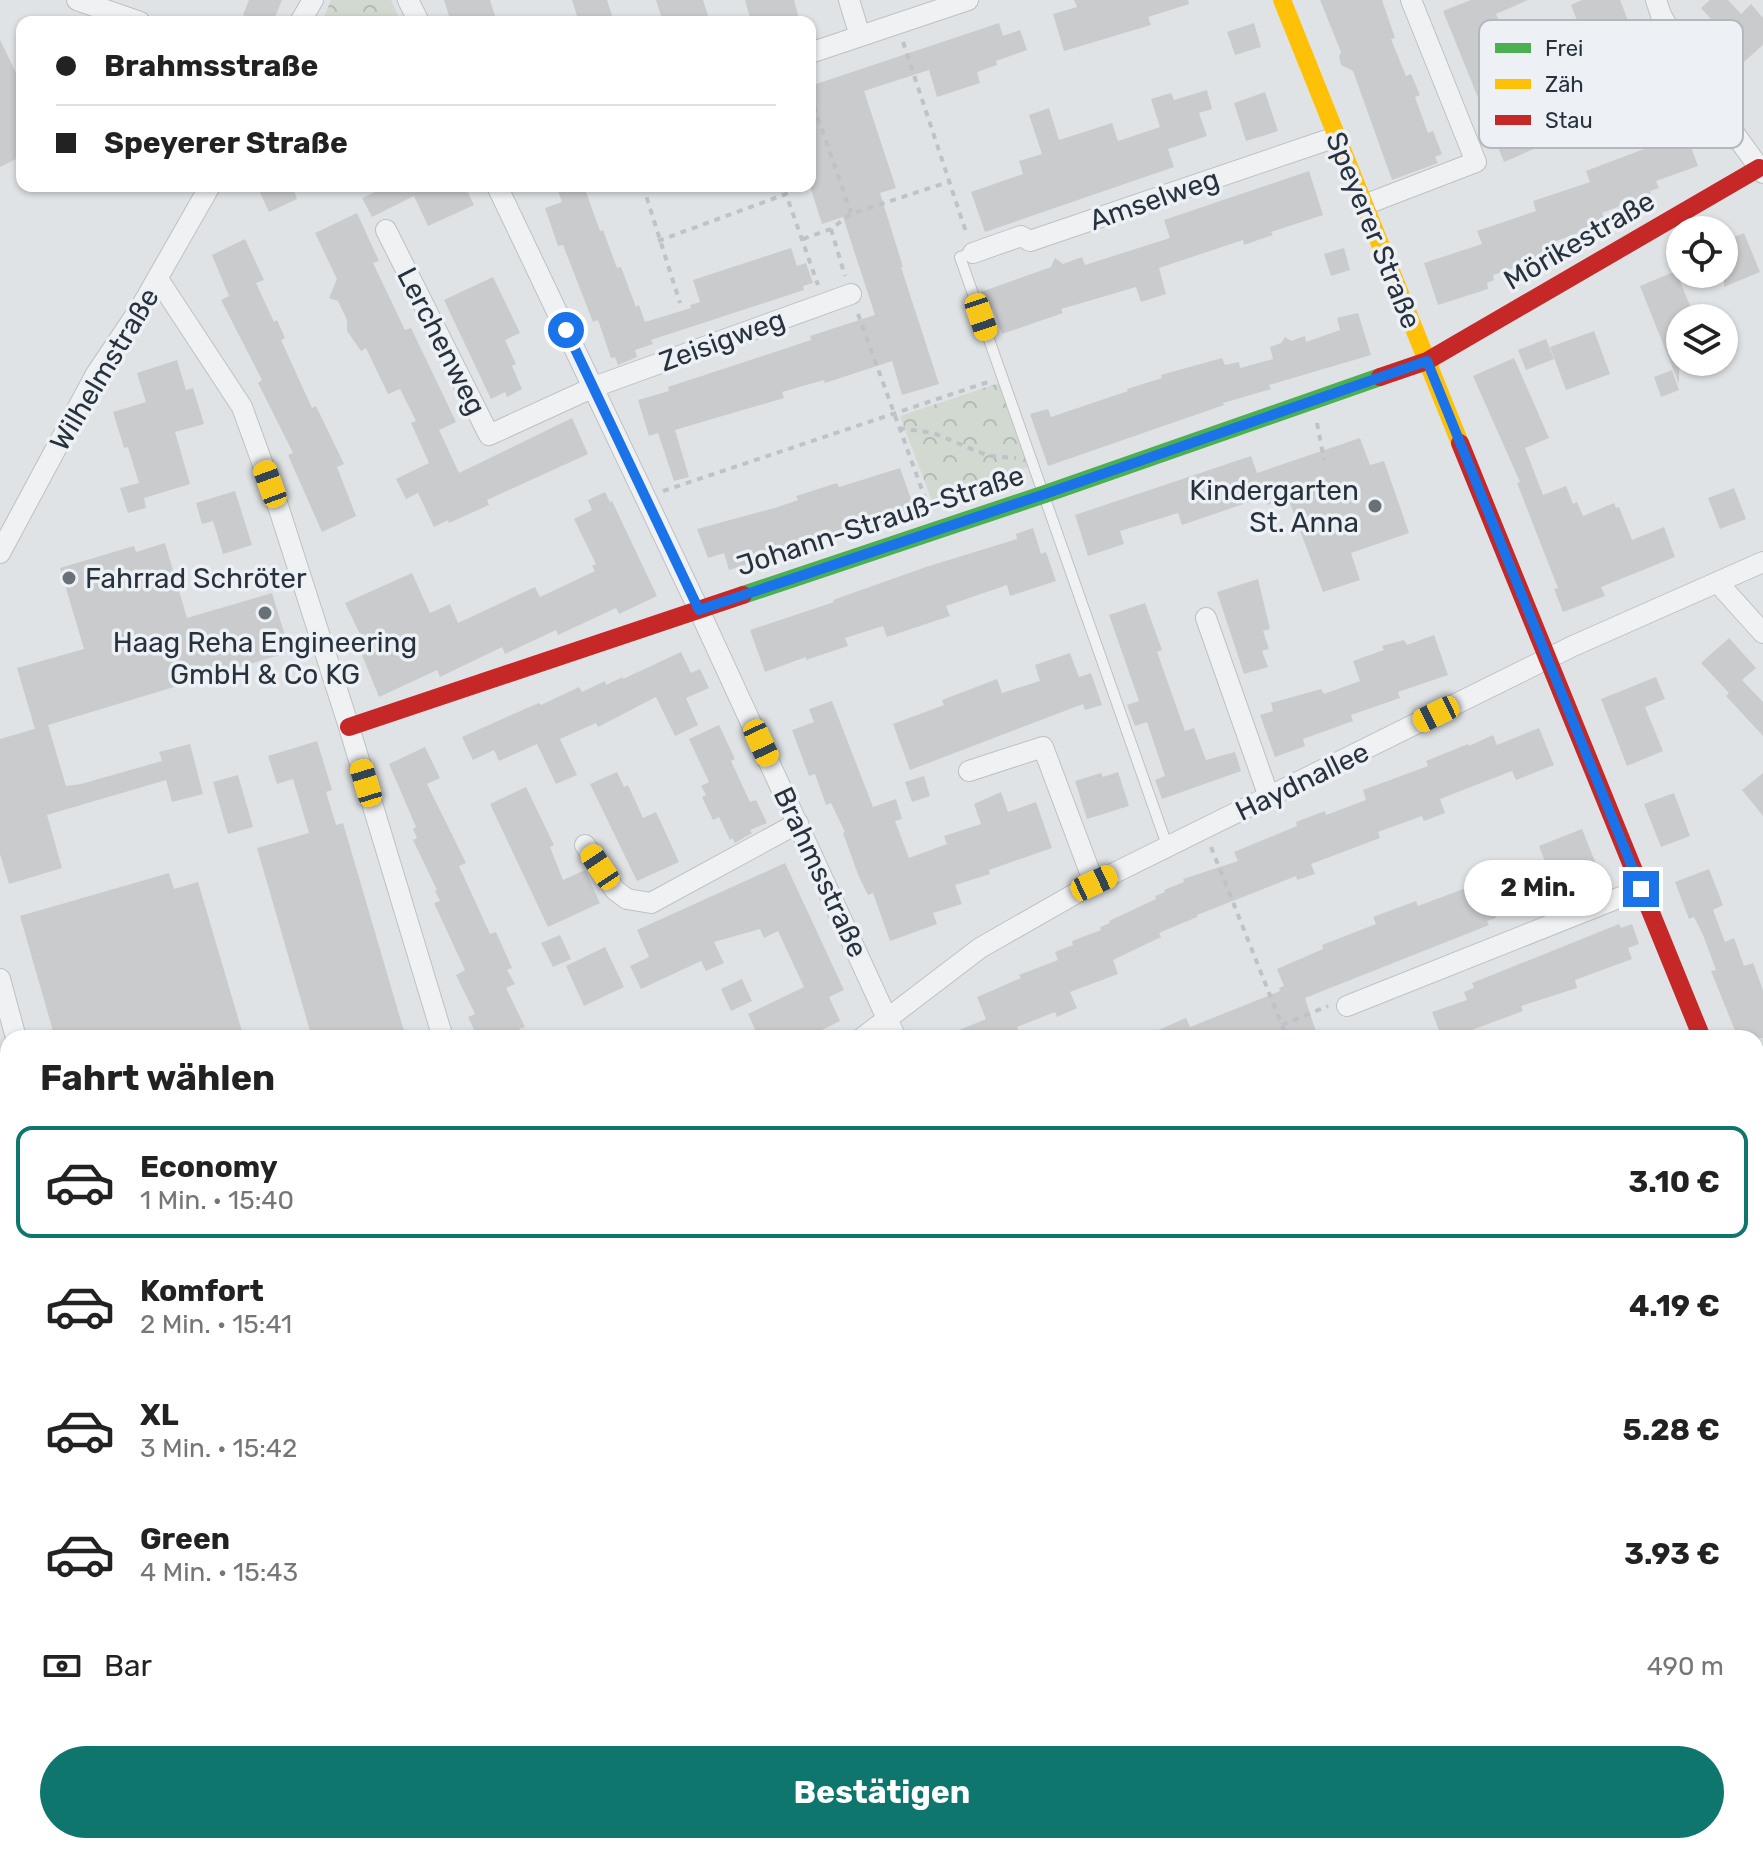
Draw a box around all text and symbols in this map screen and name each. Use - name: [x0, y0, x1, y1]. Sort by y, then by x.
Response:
- legend: [1479, 20, 1743, 148]
- text: Frei: [1545, 35, 1583, 62]
- text: Brahmsstraße: [104, 48, 318, 84]
- text: Zäh: [1545, 71, 1584, 98]
- text: Stau: [1545, 107, 1593, 134]
- text: Speyerer Straße: [104, 125, 348, 161]
- street label: Speyerer Straße: [1319, 127, 1428, 333]
- street label: Amselweg: [1085, 162, 1223, 237]
- street label: Mörikestraße: [1498, 184, 1660, 297]
- map controls: [1666, 216, 1738, 376]
- button: locate: [1666, 216, 1738, 288]
- street label: Lerchenweg: [390, 262, 493, 420]
- street label: Wilhelmstraße: [43, 282, 166, 456]
- car: [962, 290, 1000, 344]
- street label: Zeisigweg: [655, 303, 789, 378]
- button: layers: [1666, 304, 1738, 376]
- route start: [548, 312, 584, 348]
- car: [251, 457, 289, 511]
- street label: Johann-Strauß-Straße: [732, 458, 1028, 583]
- place label: Kindergarten St. Anna: [1189, 474, 1359, 539]
- marker: Kindergarten St. Anna: [1366, 497, 1384, 515]
- place label: Fahrrad Schröter: [85, 562, 307, 595]
- marker: Fahrrad Schröter: [60, 569, 78, 587]
- marker: Haag Reha Engineering GmbH & Co KG: [256, 604, 274, 622]
- place label: Haag Reha Engineering GmbH & Co KG: [113, 626, 417, 691]
- car: [1409, 693, 1463, 735]
- car: [740, 716, 782, 770]
- street label: Haydnallee: [1230, 735, 1374, 828]
- car: [348, 757, 384, 809]
- street label: Brahmsstraße: [767, 782, 874, 963]
- car: [577, 840, 623, 894]
- callout: 2 Min.: [1465, 861, 1613, 917]
- car: [1067, 862, 1121, 904]
- route end: [1623, 871, 1659, 907]
- text: 2 Min.: [1500, 872, 1576, 903]
- text: Fahrt wählen: [40, 1056, 275, 1099]
- icon: car: [44, 1146, 116, 1218]
- text: Economy: [140, 1149, 278, 1185]
- text: 3.10 €: [1628, 1164, 1720, 1200]
- text: 1 Min. · 15:40: [140, 1185, 294, 1216]
- icon: car: [44, 1270, 116, 1342]
- text: Komfort: [140, 1273, 264, 1309]
- text: 4.19 €: [1629, 1288, 1720, 1324]
- text: 2 Min. · 15:41: [140, 1309, 292, 1340]
- icon: car: [44, 1394, 116, 1466]
- text: XL: [140, 1397, 179, 1433]
- text: 5.28 €: [1622, 1412, 1720, 1448]
- text: 3 Min. · 15:42: [140, 1433, 297, 1464]
- icon: car: [44, 1518, 116, 1590]
- text: Green: [140, 1521, 230, 1557]
- text: 3.93 €: [1624, 1536, 1720, 1572]
- text: 4 Min. · 15:43: [140, 1557, 298, 1588]
- icon: cash: [40, 1644, 84, 1688]
- text: Bar: [104, 1648, 152, 1684]
- text: 490 m: [1647, 1651, 1724, 1682]
- button: Bestätigen: [40, 1746, 1724, 1838]

